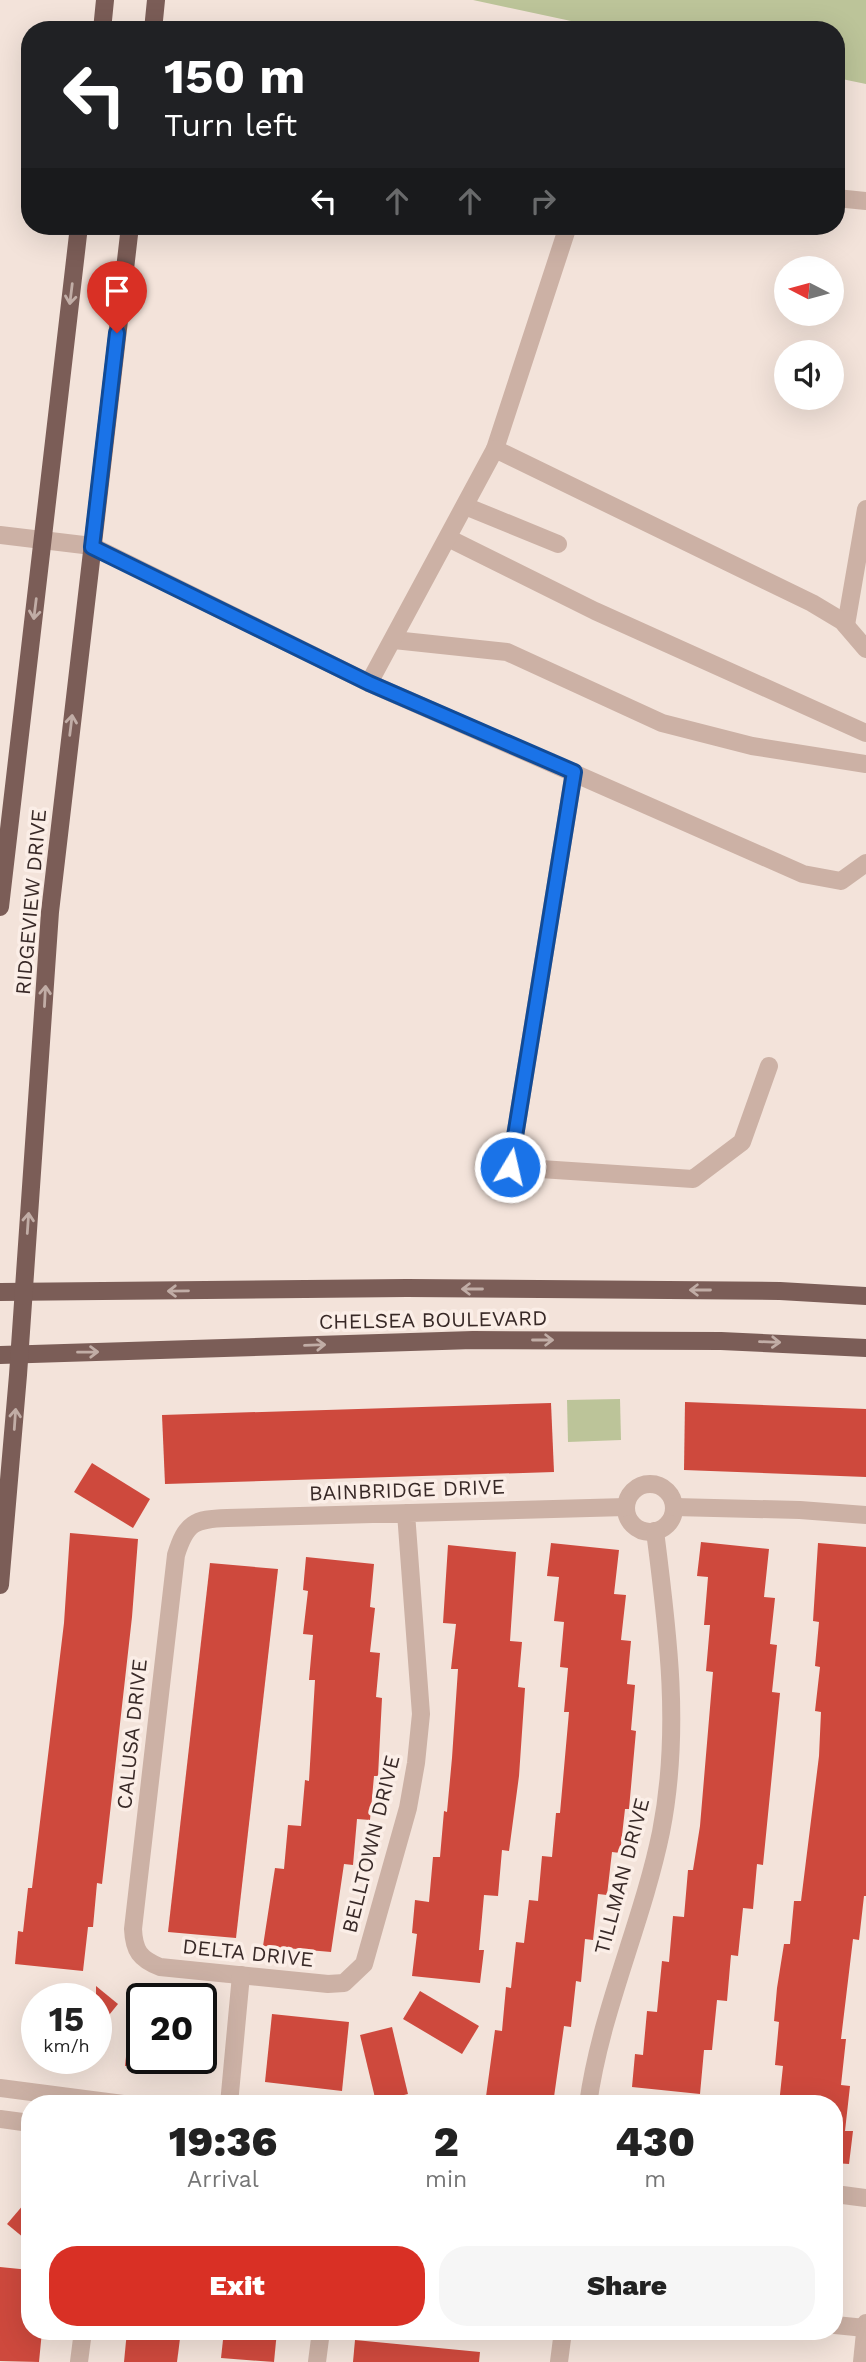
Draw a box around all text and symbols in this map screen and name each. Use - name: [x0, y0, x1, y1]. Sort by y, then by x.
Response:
- text: 150 m: [164, 47, 305, 105]
- icon: left: [49, 49, 140, 140]
- text: Turn left: [164, 106, 297, 144]
- icon: left: [305, 182, 343, 220]
- icon: ahead: [378, 182, 416, 220]
- icon: ahead: [451, 182, 489, 220]
- icon: right: [524, 182, 562, 220]
- north arrow: [774, 256, 844, 326]
- map controls: [774, 256, 844, 410]
- pin: [87, 261, 147, 333]
- icon: arrive: [98, 272, 136, 310]
- one-way arrow: [64, 282, 77, 304]
- button: sound: [774, 340, 844, 410]
- one-way arrow: [28, 597, 41, 619]
- one-way arrow: [64, 714, 77, 736]
- street label: RIDGEVIEW DRIVE: [10, 808, 51, 996]
- one-way arrow: [39, 986, 52, 1008]
- position arrow: [473, 1130, 547, 1204]
- one-way arrow: [22, 1212, 35, 1235]
- one-way arrow: [461, 1282, 484, 1295]
- one-way arrow: [689, 1283, 712, 1297]
- one-way arrow: [167, 1284, 190, 1297]
- street label: CHELSEA BOULEVARD: [319, 1305, 547, 1334]
- one-way arrow: [531, 1333, 554, 1347]
- one-way arrow: [758, 1336, 781, 1349]
- one-way arrow: [303, 1338, 326, 1351]
- one-way arrow: [76, 1346, 99, 1359]
- one-way arrow: [9, 1409, 22, 1431]
- street label: BAINBRIDGE DRIVE: [309, 1474, 505, 1505]
- street label: CALUSA DRIVE: [111, 1657, 152, 1810]
- street label: BELLTOWN DRIVE: [336, 1752, 405, 1935]
- street label: TILLMAN DRIVE: [589, 1795, 654, 1957]
- street label: DELTA DRIVE: [181, 1933, 315, 1972]
- speed limit sign: 20: [126, 1983, 217, 2074]
- text: 15: [49, 1998, 84, 2040]
- text: km/h: [43, 2035, 90, 2056]
- text: 19:36: [169, 2117, 277, 2166]
- text: 2: [434, 2117, 459, 2166]
- text: 430: [615, 2117, 695, 2166]
- text: Arrival: [187, 2166, 259, 2193]
- text: min: [425, 2166, 467, 2193]
- text: m: [644, 2166, 666, 2193]
- button: Exit: [49, 2246, 425, 2326]
- button: Share: [439, 2246, 815, 2326]

